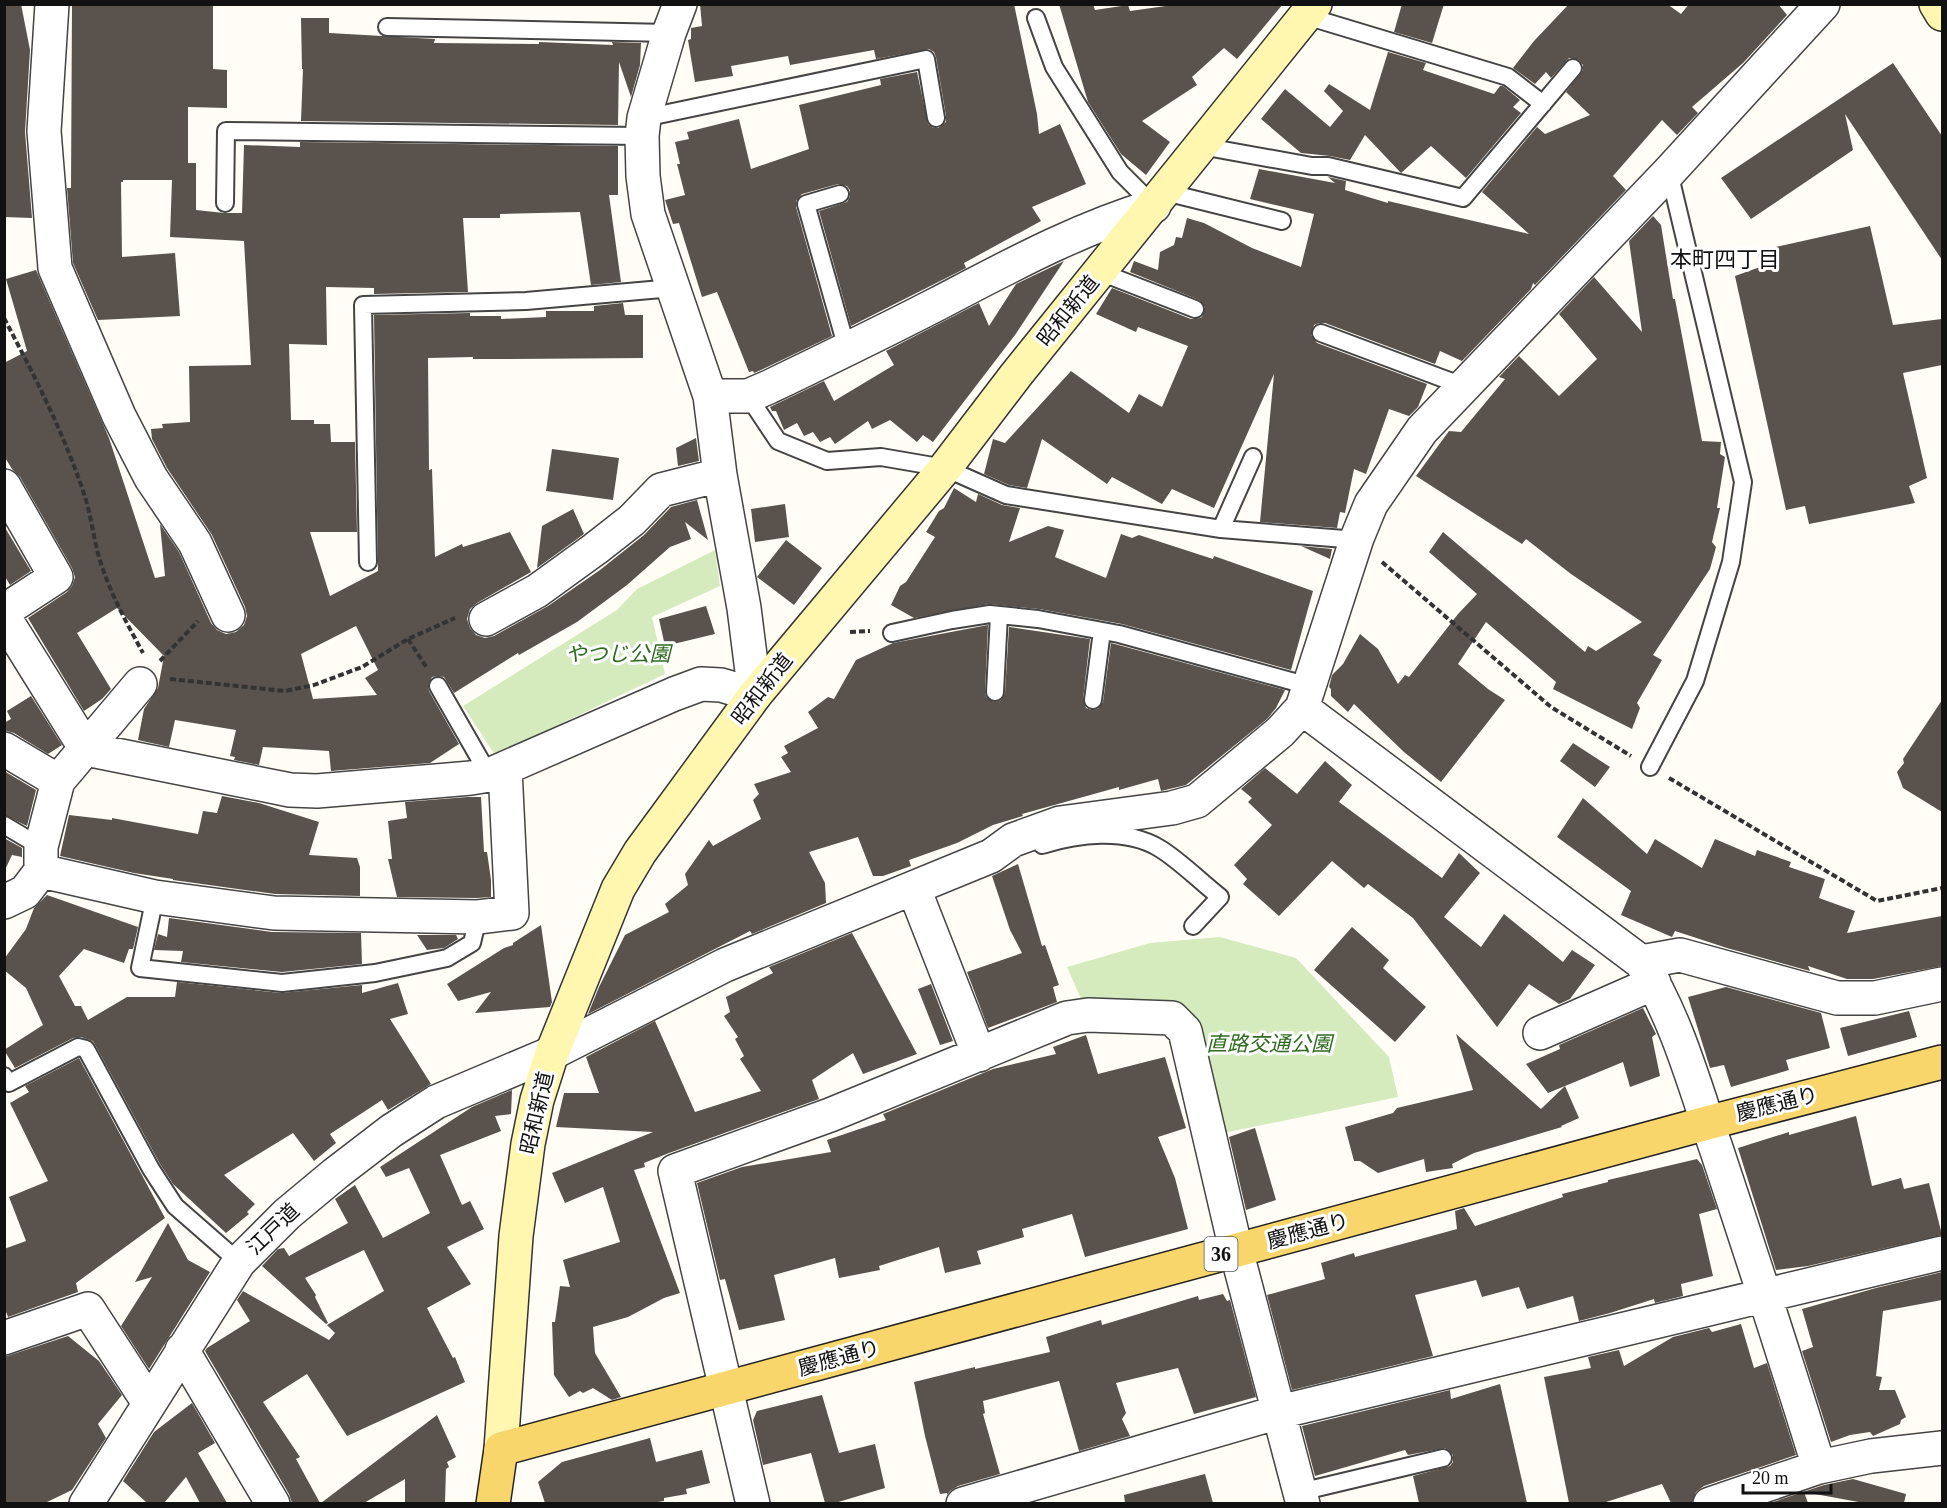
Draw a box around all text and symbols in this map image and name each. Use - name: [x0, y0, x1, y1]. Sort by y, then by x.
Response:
- district label: 本町四丁目: [1670, 247, 1780, 272]
- street label: 昭和新道: [1032, 271, 1104, 351]
- park label: やつじ公園: [566, 642, 673, 666]
- street label: 昭和新道: [727, 649, 797, 729]
- park label: 直路交通公園: [1206, 1032, 1335, 1056]
- street label: 昭和新道: [516, 1069, 558, 1157]
- street label: 慶應通り: [1733, 1082, 1821, 1126]
- street label: 江戸道: [242, 1198, 304, 1260]
- street label: 慶應通り: [1264, 1209, 1352, 1253]
- road number: 36: [1204, 1237, 1238, 1271]
- street label: 慶應通り: [795, 1336, 883, 1380]
- scale bar: [1743, 1457, 1832, 1495]
- text: 20 m: [1752, 1468, 1789, 1488]

